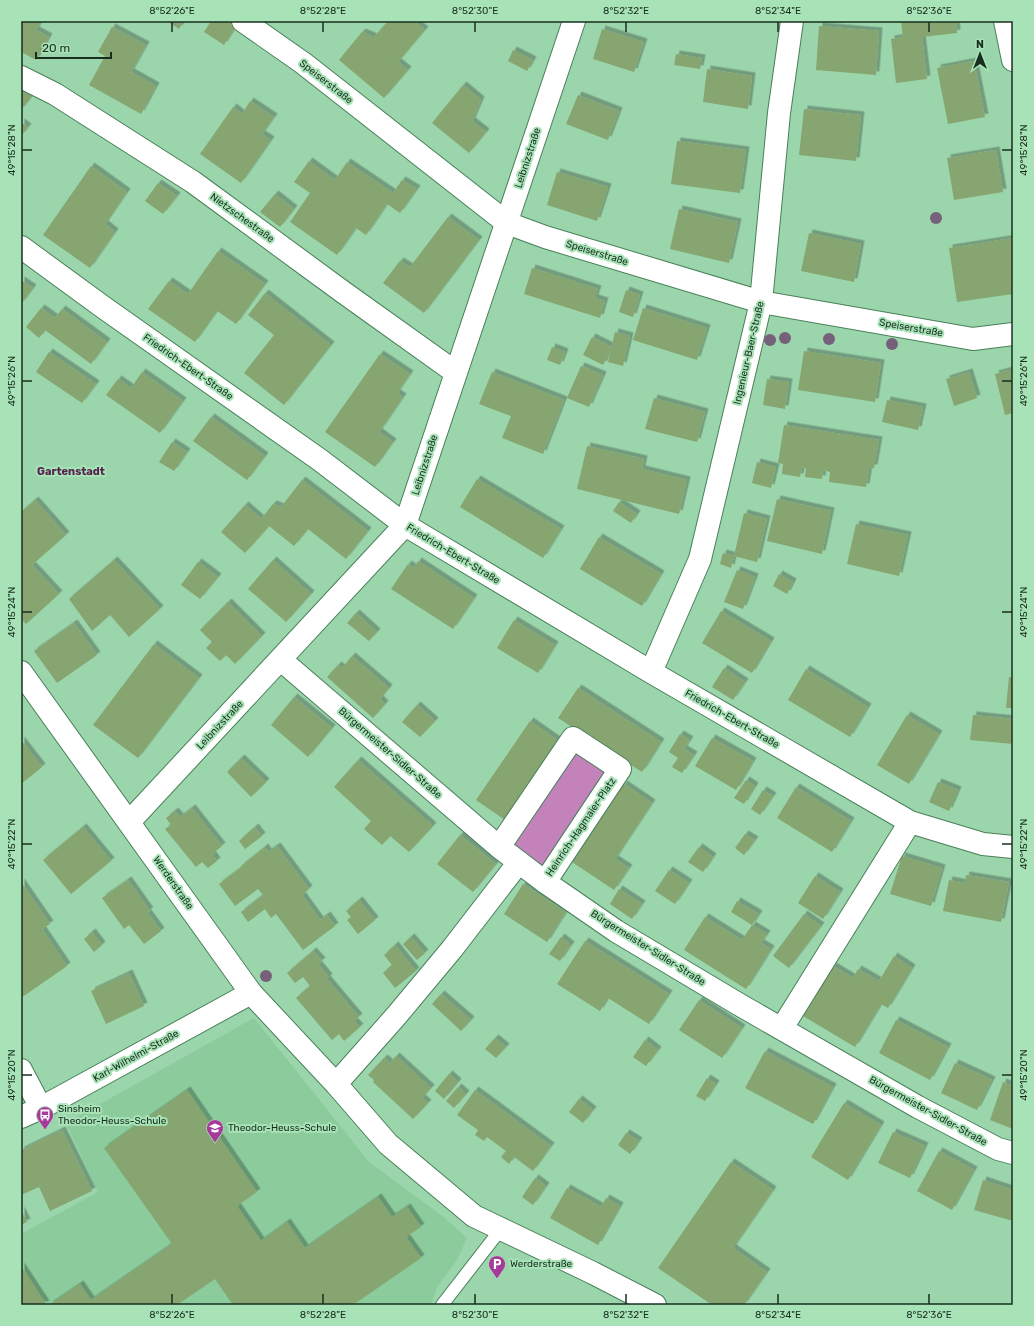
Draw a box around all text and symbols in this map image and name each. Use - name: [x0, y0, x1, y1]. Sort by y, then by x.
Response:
- text: 8°52'26"E: [149, 5, 195, 17]
- text: 8°52'28"E: [300, 5, 346, 17]
- text: 8°52'30"E: [452, 5, 498, 17]
- text: 8°52'32"E: [603, 5, 649, 17]
- text: 8°52'34"E: [755, 5, 801, 17]
- text: 8°52'36"E: [906, 5, 952, 17]
- scale bar: [36, 34, 111, 60]
- north arrow: [960, 34, 1000, 74]
- text: N: [976, 38, 984, 51]
- text: 20 m: [42, 41, 70, 55]
- street label: Speiserstraße: [297, 57, 355, 107]
- text: 49°15'28"N: [6, 124, 18, 176]
- text: 49°15'28"N: [1018, 124, 1030, 176]
- street label: Leibnizstraße: [513, 126, 544, 190]
- street label: Nietzschestraße: [208, 191, 277, 245]
- street label: Speiserstraße: [564, 238, 630, 268]
- street label: Ingenieur-Baer-Straße: [731, 300, 767, 406]
- street label: Speiserstraße: [878, 316, 944, 340]
- street label: Friedrich-Ebert-Straße: [141, 331, 236, 403]
- text: 49°15'26"N: [6, 356, 18, 406]
- text: 49°15'26"N: [1018, 356, 1030, 406]
- street label: Leibnizstraße: [410, 433, 441, 497]
- district label: Gartenstadt: [37, 465, 105, 478]
- street label: Friedrich-Ebert-Straße: [404, 521, 502, 587]
- text: 49°15'24"N: [6, 587, 18, 637]
- text: 49°15'24"N: [1018, 587, 1030, 637]
- street label: Friedrich-Ebert-Straße: [683, 687, 782, 751]
- street label: Leibnizstraße: [194, 698, 246, 752]
- street label: Bürgermeister-Sidler-Straße: [336, 705, 444, 801]
- street label: Heinrich-Hagmaier-Platz: [543, 775, 619, 879]
- text: 49°15'22"N: [6, 819, 18, 869]
- text: 49°15'22"N: [1018, 819, 1030, 869]
- street label: Werderstraße: [150, 854, 196, 912]
- street label: Bürgermeister-Sidler-Straße: [588, 908, 708, 989]
- street label: Karl-Wilhelmi-Straße: [91, 1027, 181, 1085]
- text: 49°15'20"N: [6, 1049, 18, 1101]
- text: 49°15'20"N: [1018, 1049, 1030, 1101]
- street label: Bürgermeister-Sidler-Straße: [867, 1074, 989, 1149]
- place label: Sinsheim Theodor-Heuss-Schule: [58, 1103, 167, 1127]
- bus stop icon: Sinsheim Theodor-Heuss-Schule: [35, 1105, 55, 1130]
- school or university icon: Theodor-Heuss-Schule: [205, 1118, 225, 1143]
- place label: Theodor-Heuss-Schule: [228, 1122, 337, 1134]
- parking icon: Werderstraße: [487, 1254, 507, 1279]
- place label: Werderstraße: [510, 1258, 573, 1270]
- text: 8°52'26"E: [149, 1309, 195, 1321]
- text: 8°52'28"E: [300, 1309, 346, 1321]
- text: 8°52'30"E: [452, 1309, 498, 1321]
- text: 8°52'32"E: [603, 1309, 649, 1321]
- text: 8°52'34"E: [755, 1309, 801, 1321]
- text: 8°52'36"E: [906, 1309, 952, 1321]

